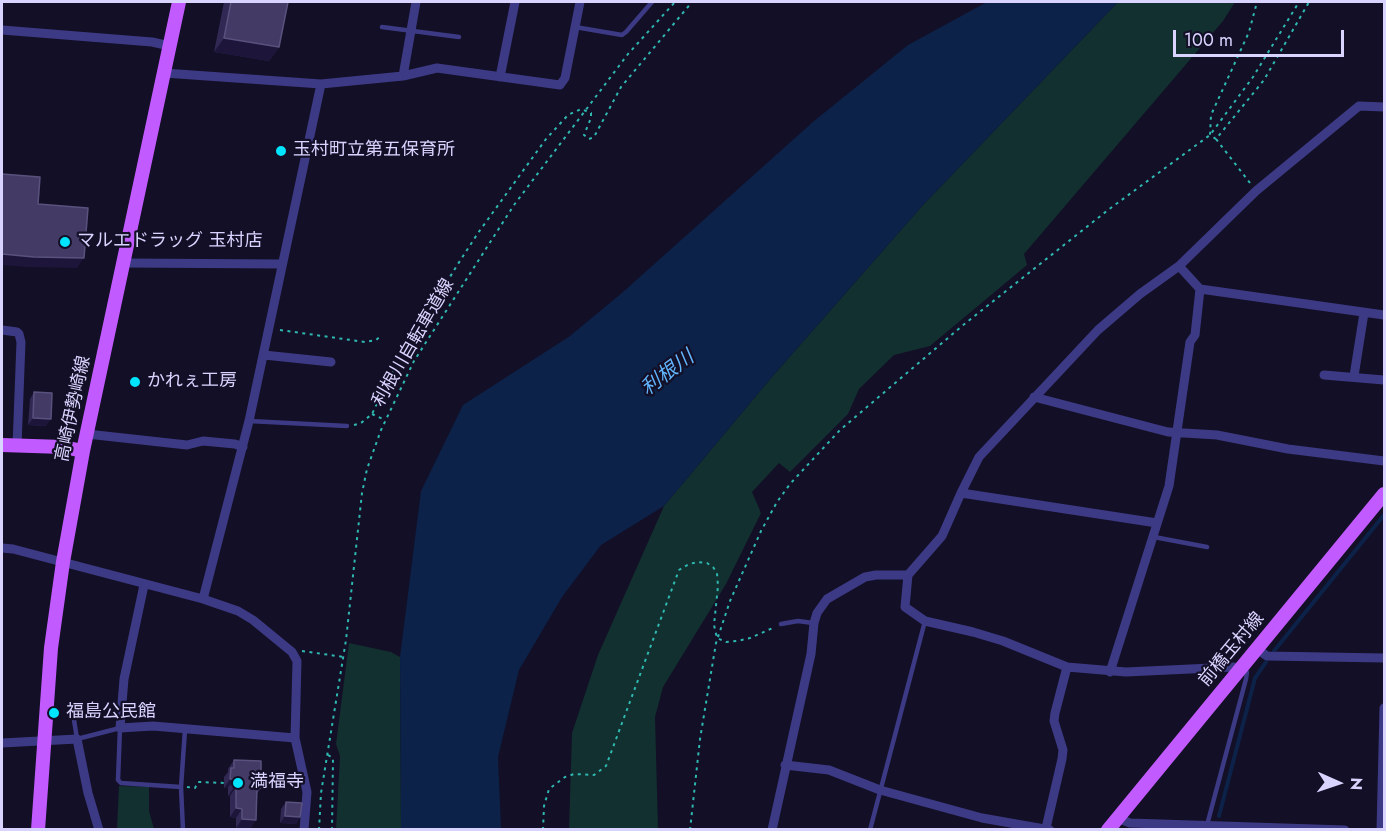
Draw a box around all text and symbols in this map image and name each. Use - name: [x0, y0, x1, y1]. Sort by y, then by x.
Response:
- scale bar: [1176, 18, 1347, 56]
- text: 100 m: [1184, 27, 1233, 53]
- place label: 玉村町立第五保育所: [293, 140, 455, 162]
- marker: 玉村町立第五保育所: [274, 144, 288, 158]
- place label: マルエドラッグ 玉村店: [77, 231, 262, 253]
- marker: マルエドラッグ 玉村店: [58, 235, 72, 249]
- street label: 利根川自転車道線: [369, 275, 459, 411]
- water label: 利根川: [637, 346, 699, 402]
- street label: 高崎伊勢崎線: [52, 354, 96, 464]
- place label: かれぇ工房: [147, 371, 237, 393]
- marker: かれぇ工房: [128, 375, 142, 389]
- street label: 前橋玉村線: [1195, 609, 1269, 691]
- place label: 福島公民館: [66, 702, 156, 724]
- marker: 福島公民館: [47, 706, 61, 720]
- north arrow: [1308, 753, 1368, 813]
- place label: 満福寺: [250, 772, 304, 794]
- marker: 満福寺: [231, 776, 245, 790]
- text: N: [1345, 777, 1368, 791]

